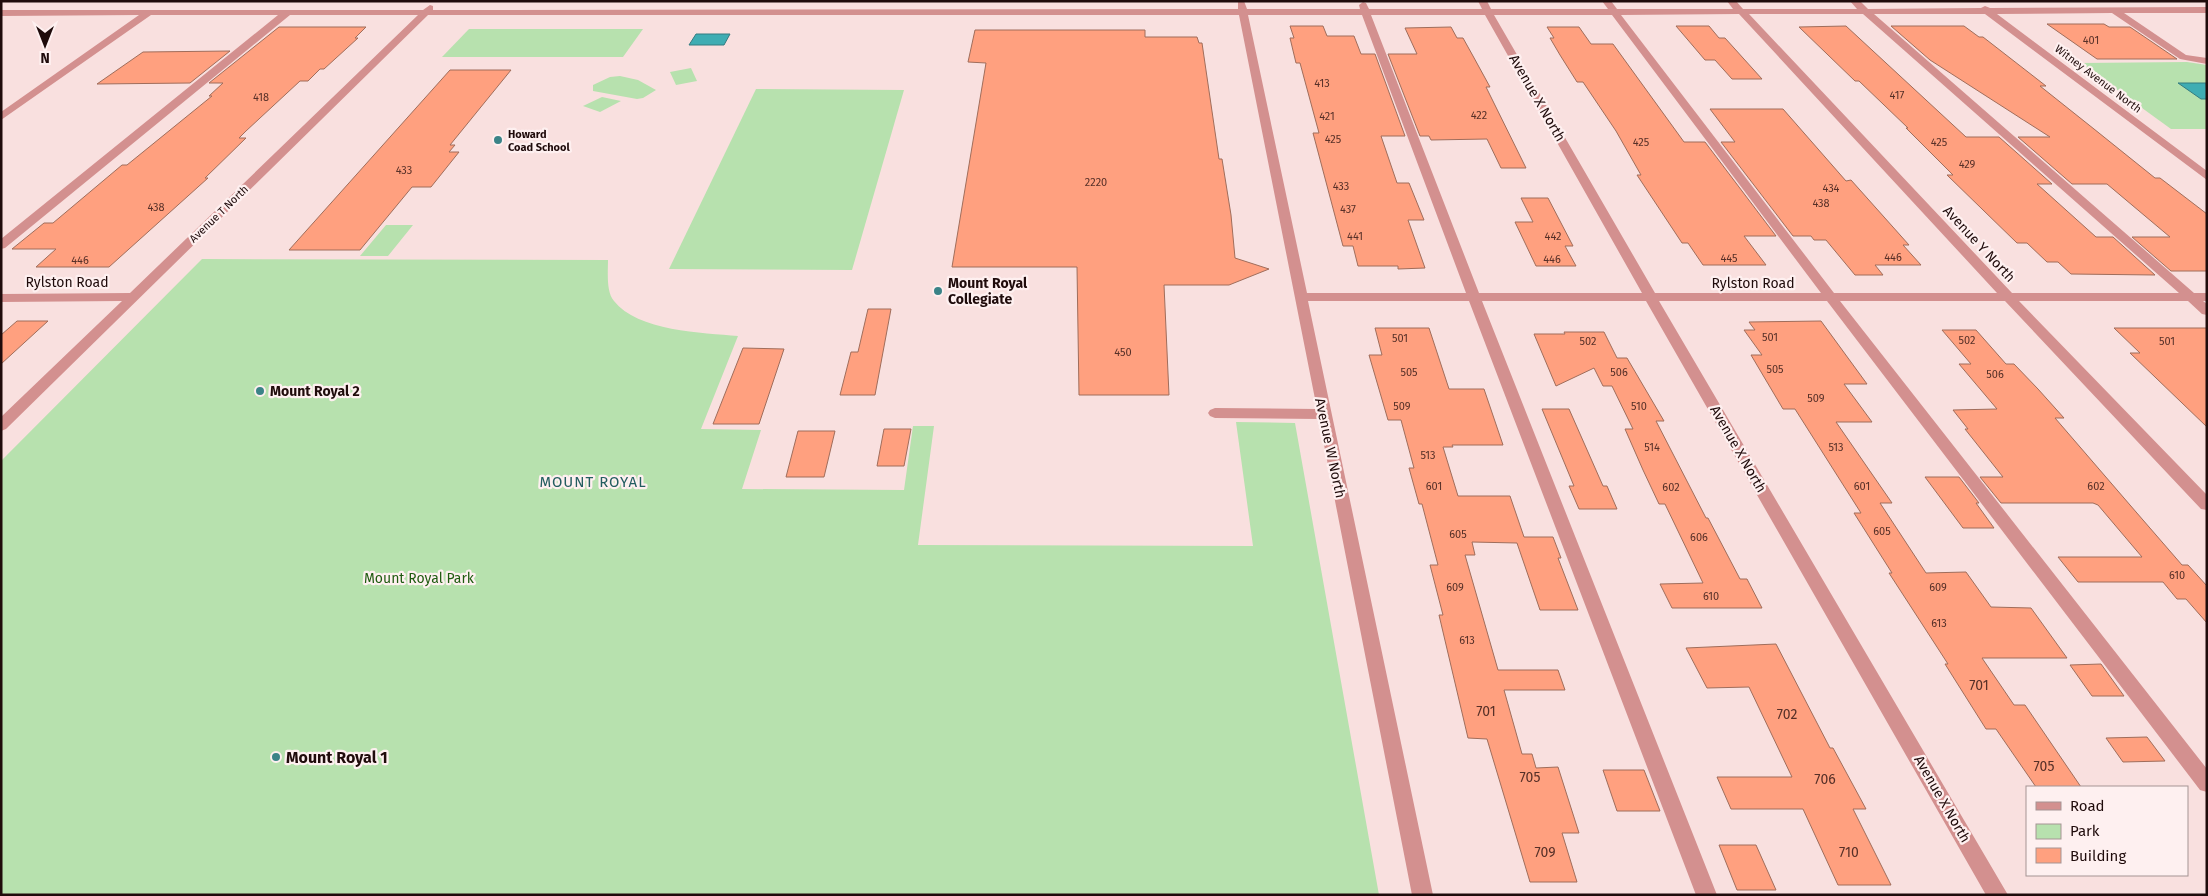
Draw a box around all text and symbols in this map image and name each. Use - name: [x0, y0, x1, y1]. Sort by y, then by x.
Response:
- north arrow: [20, 20, 70, 70]
- house number: 401: [2083, 34, 2099, 47]
- street label: Witney Avenue North: [2052, 42, 2144, 116]
- text: N: [40, 49, 50, 66]
- street label: Avenue X North: [1505, 51, 1569, 145]
- house number: 413: [1314, 77, 1330, 90]
- house number: 417: [1890, 89, 1905, 102]
- house number: 418: [253, 91, 269, 104]
- house number: 422: [1471, 109, 1487, 122]
- house number: 421: [1319, 110, 1335, 123]
- place label: Howard Coad School: [508, 128, 570, 154]
- house number: 425: [1325, 133, 1342, 146]
- marker: Howard Coad School: [492, 134, 504, 146]
- house number: 425: [1633, 136, 1650, 149]
- house number: 425: [1931, 136, 1948, 149]
- house number: 429: [1959, 158, 1976, 171]
- house number: 433: [396, 164, 412, 177]
- house number: 2220: [1085, 176, 1107, 189]
- house number: 433: [1333, 180, 1349, 193]
- house number: 434: [1823, 182, 1840, 195]
- street label: Avenue T North: [187, 183, 251, 245]
- house number: 438: [1812, 197, 1830, 210]
- house number: 438: [147, 201, 165, 214]
- street label: Avenue Y North: [1939, 202, 2019, 286]
- house number: 437: [1340, 203, 1356, 216]
- house number: 441: [1347, 230, 1363, 243]
- house number: 442: [1545, 230, 1561, 243]
- house number: 446: [1884, 251, 1902, 264]
- house number: 445: [1720, 252, 1738, 265]
- house number: 446: [1543, 253, 1561, 266]
- house number: 446: [71, 254, 89, 267]
- street label: Rylston Road: [25, 274, 109, 291]
- place label: Mount Royal Collegiate: [948, 275, 1028, 308]
- street label: Rylston Road: [1711, 275, 1795, 292]
- marker: Mount Royal Collegiate: [932, 285, 944, 297]
- house number: 501: [1762, 331, 1778, 344]
- house number: 501: [1392, 332, 1408, 345]
- house number: 502: [1959, 334, 1975, 347]
- house number: 502: [1580, 335, 1596, 348]
- house number: 501: [2159, 335, 2175, 348]
- house number: 450: [1114, 346, 1132, 359]
- house number: 505: [1766, 363, 1784, 376]
- house number: 505: [1400, 366, 1418, 379]
- house number: 506: [1610, 366, 1628, 379]
- house number: 506: [1986, 368, 2004, 381]
- place label: Mount Royal 2: [270, 383, 360, 400]
- marker: Mount Royal 2: [254, 385, 266, 397]
- house number: 509: [1807, 392, 1825, 405]
- street label: Avenue W North: [1311, 396, 1349, 500]
- house number: 509: [1393, 400, 1411, 413]
- house number: 510: [1631, 400, 1647, 413]
- street label: Avenue X North: [1706, 402, 1770, 496]
- house number: 514: [1644, 441, 1660, 454]
- house number: 513: [1828, 441, 1844, 454]
- house number: 513: [1420, 449, 1436, 462]
- district label: MOUNT ROYAL: [539, 473, 647, 491]
- house number: 601: [1426, 480, 1442, 493]
- house number: 601: [1854, 480, 1870, 493]
- house number: 602: [2087, 480, 2105, 493]
- house number: 602: [1662, 481, 1680, 494]
- house number: 605: [1873, 525, 1891, 538]
- house number: 605: [1449, 528, 1467, 541]
- house number: 606: [1690, 531, 1708, 544]
- house number: 610: [2169, 569, 2185, 582]
- park label: Mount Royal Park: [364, 570, 475, 587]
- house number: 609: [1446, 581, 1464, 594]
- house number: 609: [1929, 581, 1947, 594]
- house number: 610: [1703, 590, 1719, 603]
- house number: 613: [1931, 617, 1947, 630]
- house number: 613: [1459, 634, 1475, 647]
- house number: 701: [1969, 677, 1989, 694]
- house number: 701: [1476, 703, 1496, 720]
- house number: 702: [1777, 706, 1797, 723]
- place label: Mount Royal 1: [286, 748, 388, 767]
- marker: Mount Royal 1: [270, 751, 282, 763]
- street label: Avenue X North: [1910, 752, 1974, 846]
- house number: 705: [2034, 758, 2054, 775]
- house number: 705: [1520, 769, 1540, 786]
- house number: 706: [1814, 771, 1836, 788]
- legend: [2026, 786, 2188, 876]
- text: Road: [2070, 797, 2105, 815]
- text: Park: [2070, 822, 2100, 840]
- house number: 709: [1534, 844, 1556, 861]
- house number: 710: [1839, 844, 1859, 861]
- text: Building: [2070, 847, 2126, 865]

